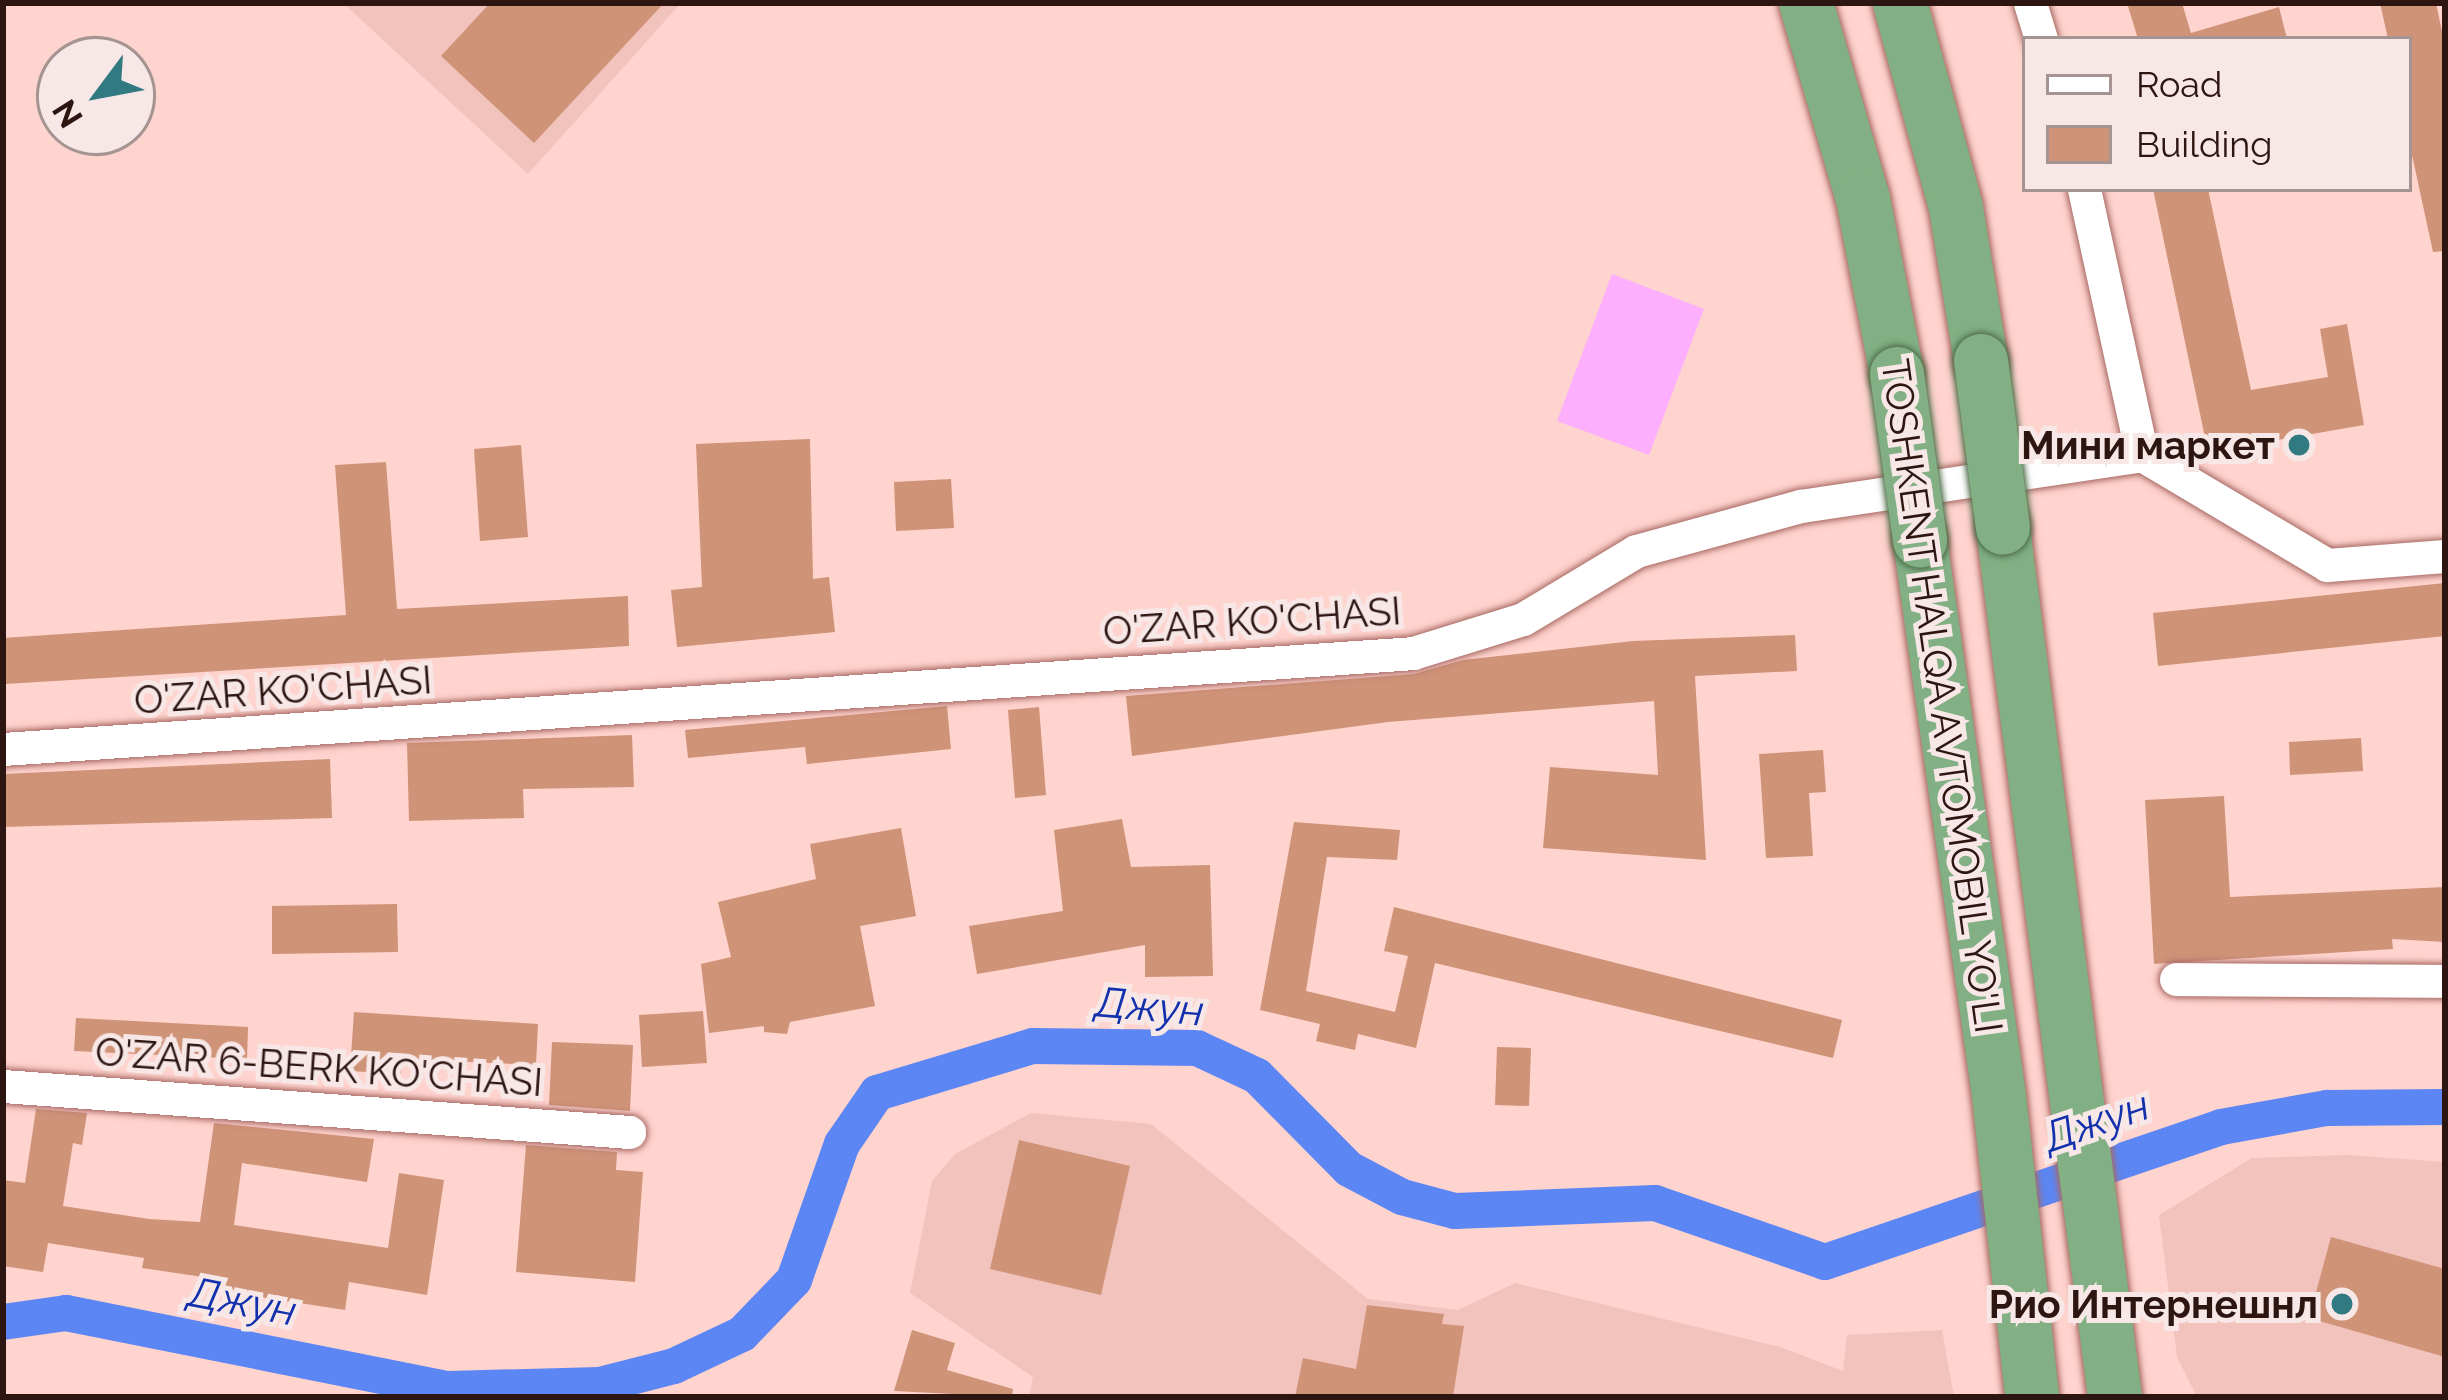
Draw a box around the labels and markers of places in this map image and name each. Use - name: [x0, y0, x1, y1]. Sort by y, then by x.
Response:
- place label: Мини маркет: [2021, 422, 2275, 468]
- marker: Мини маркет: [2286, 432, 2312, 458]
- place label: Рио Интернешнл: [1989, 1281, 2318, 1327]
- marker: Рио Интернешнл: [2329, 1291, 2355, 1317]

